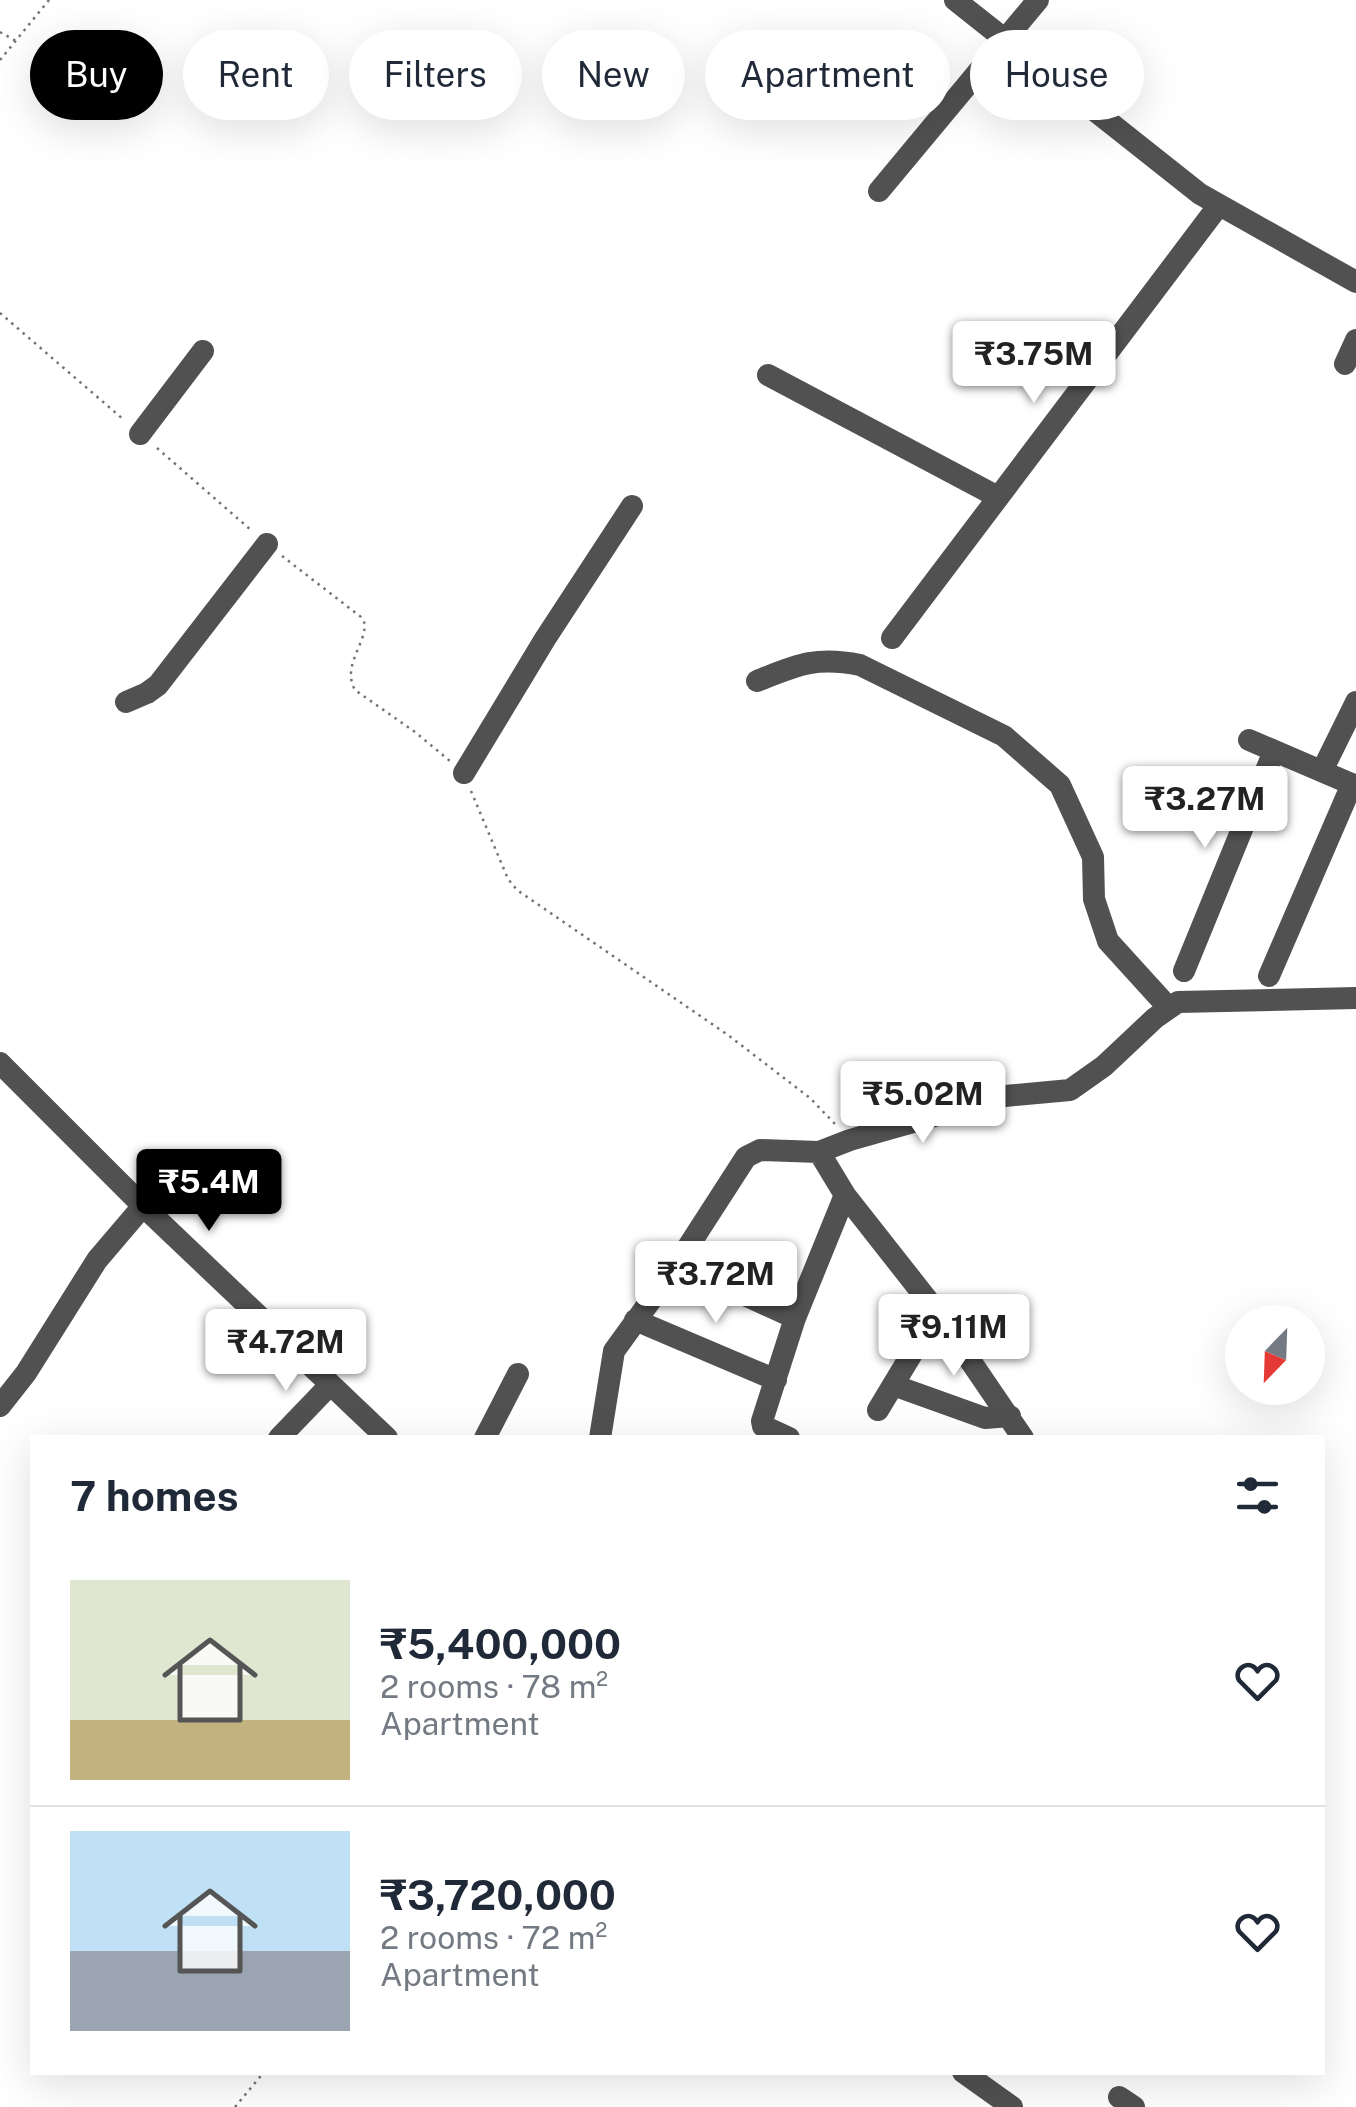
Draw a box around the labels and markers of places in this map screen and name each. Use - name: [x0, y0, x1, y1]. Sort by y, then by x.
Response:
- pin: ₹3.75M: [953, 321, 1115, 406]
- pin: ₹3.27M: [1124, 766, 1286, 851]
- pin: ₹5.02M: [842, 1061, 1004, 1146]
- pin: ₹5.4M: [139, 1149, 279, 1234]
- pin: ₹3.72M: [635, 1241, 797, 1326]
- pin: ₹9.11M: [873, 1294, 1035, 1379]
- pin: ₹4.72M: [205, 1309, 367, 1394]

